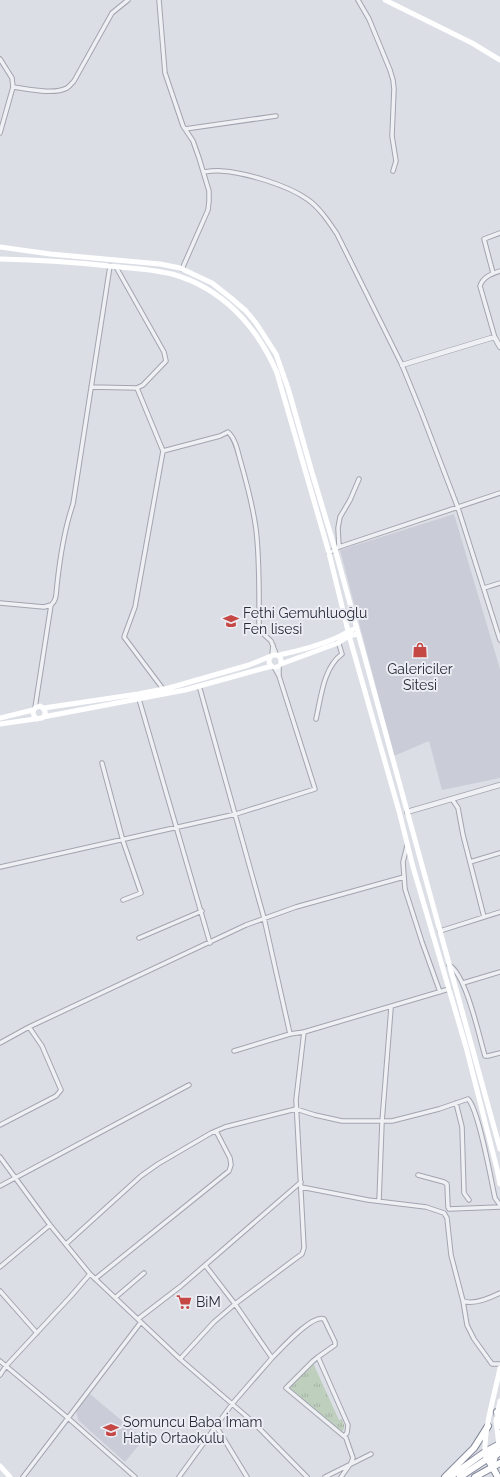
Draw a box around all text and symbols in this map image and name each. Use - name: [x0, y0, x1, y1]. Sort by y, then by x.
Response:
- place label: Fethi Gemuhluoğlu Fen lisesi: [243, 605, 367, 637]
- school or university icon: Fethi Gemuhluoğlu Fen lisesi: [222, 612, 240, 630]
- shop icon: Galericiler Sitesi: [411, 641, 429, 659]
- place label: Galericiler Sitesi: [387, 661, 453, 693]
- supermarket icon: BiM: [175, 1293, 193, 1311]
- place label: BiM: [196, 1294, 221, 1310]
- place label: Somuncu Baba İmam Hatip Ortaokulu: [123, 1412, 262, 1446]
- school or university icon: Somuncu Baba İmam Hatip Ortaokulu: [102, 1421, 120, 1439]

